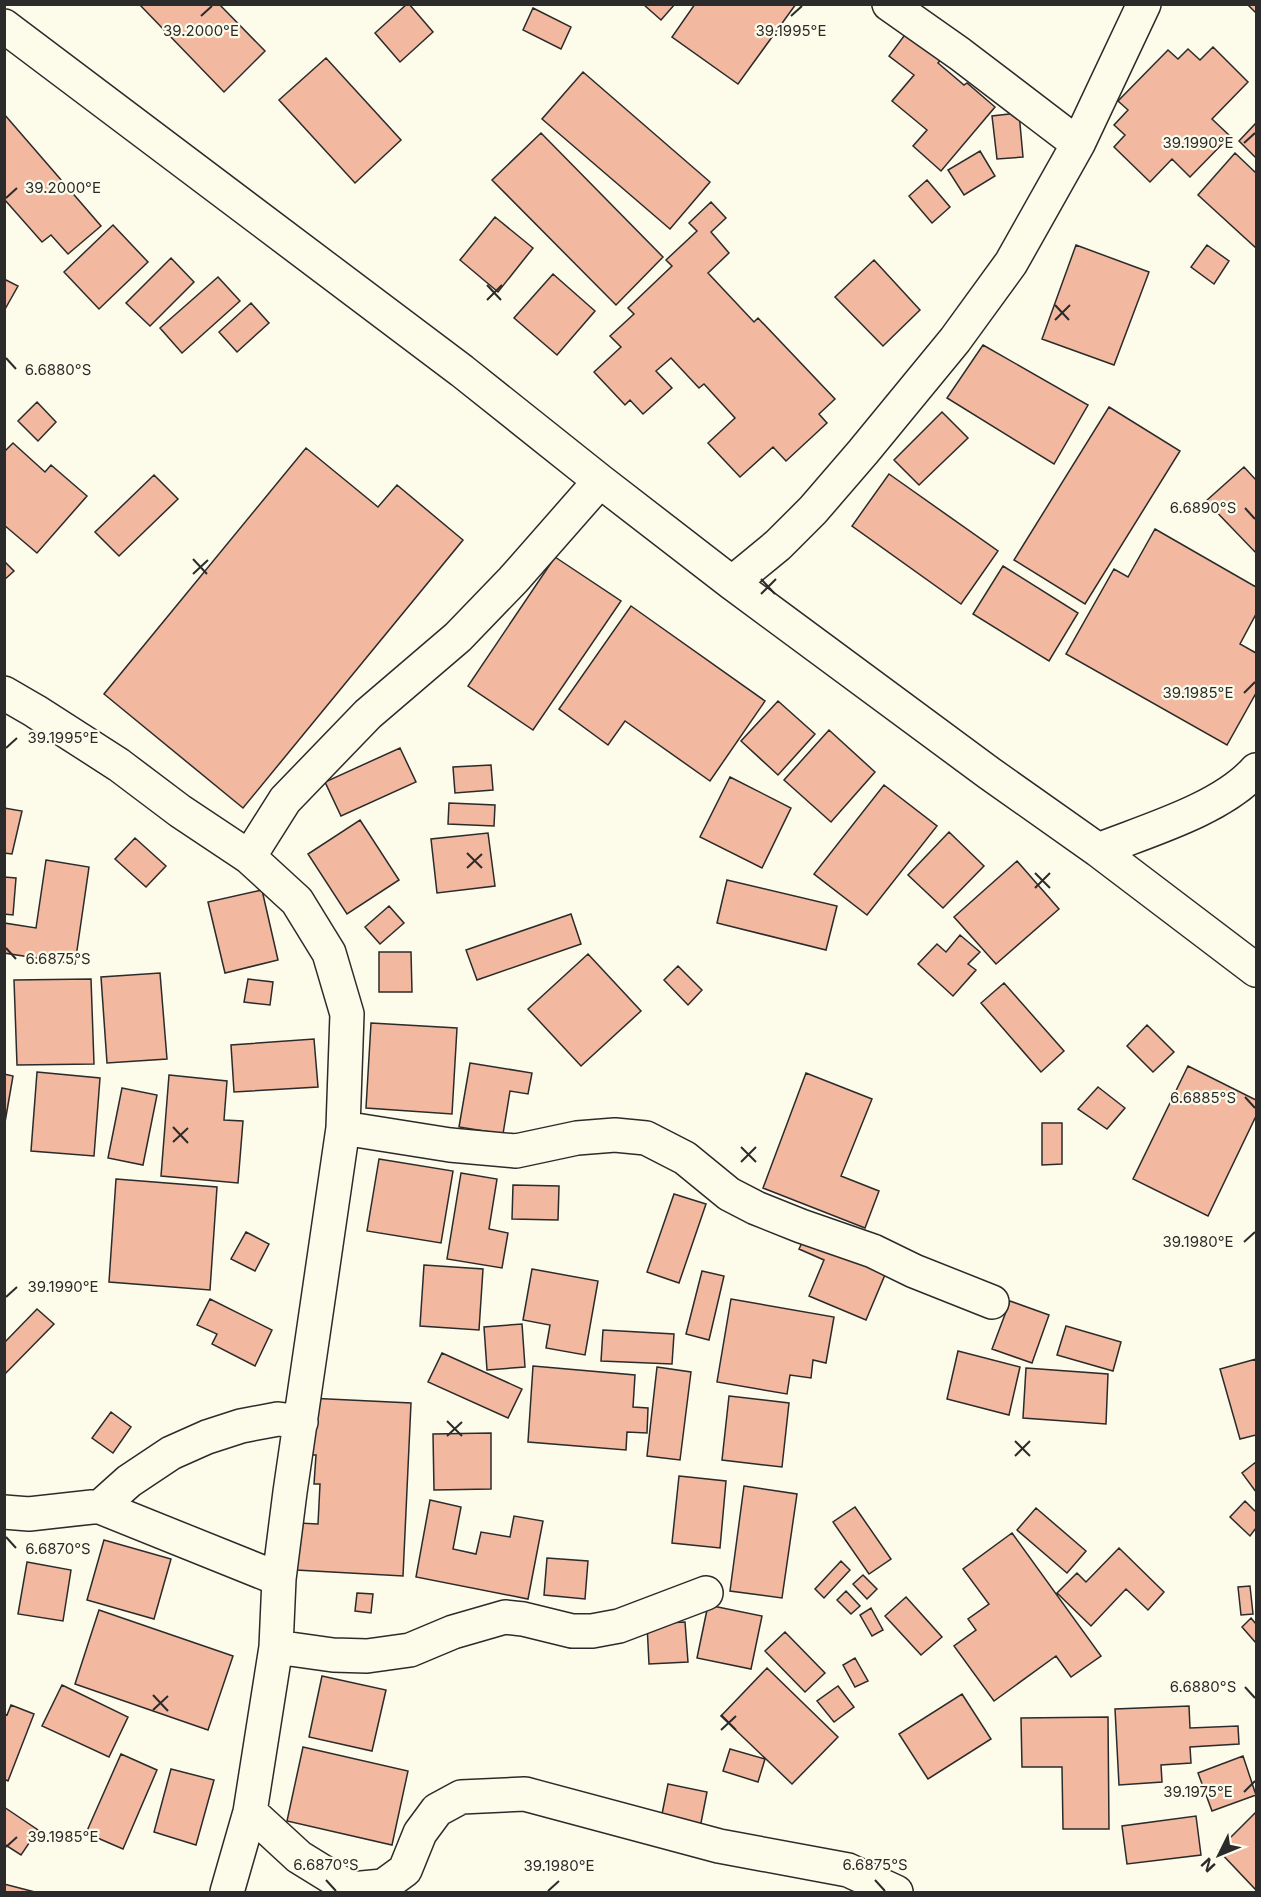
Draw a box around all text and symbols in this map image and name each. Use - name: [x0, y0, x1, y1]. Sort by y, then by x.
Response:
- text: 39.2000°E: [163, 21, 239, 40]
- text: 39.1995°E: [756, 21, 826, 40]
- text: 39.1990°E: [1162, 133, 1234, 152]
- text: 39.2000°E: [25, 178, 101, 197]
- text: 6.6880°S: [25, 360, 91, 379]
- text: 6.6890°S: [1170, 498, 1236, 517]
- text: 39.1985°E: [1163, 683, 1233, 702]
- text: 39.1995°E: [28, 728, 98, 747]
- text: 6.6875°S: [25, 949, 91, 968]
- text: 6.6885°S: [1170, 1088, 1236, 1107]
- text: 39.1980°E: [1162, 1232, 1234, 1251]
- text: 39.1990°E: [27, 1277, 99, 1296]
- text: 6.6870°S: [25, 1539, 91, 1558]
- text: 6.6880°S: [1170, 1677, 1236, 1696]
- text: 39.1975°E: [1163, 1782, 1233, 1801]
- north arrow: [1189, 1825, 1249, 1885]
- text: 39.1985°E: [28, 1827, 98, 1846]
- text: N: [1197, 1854, 1220, 1877]
- text: 6.6870°S: [293, 1855, 359, 1874]
- text: 6.6875°S: [842, 1855, 908, 1874]
- text: 39.1980°E: [523, 1856, 595, 1875]

